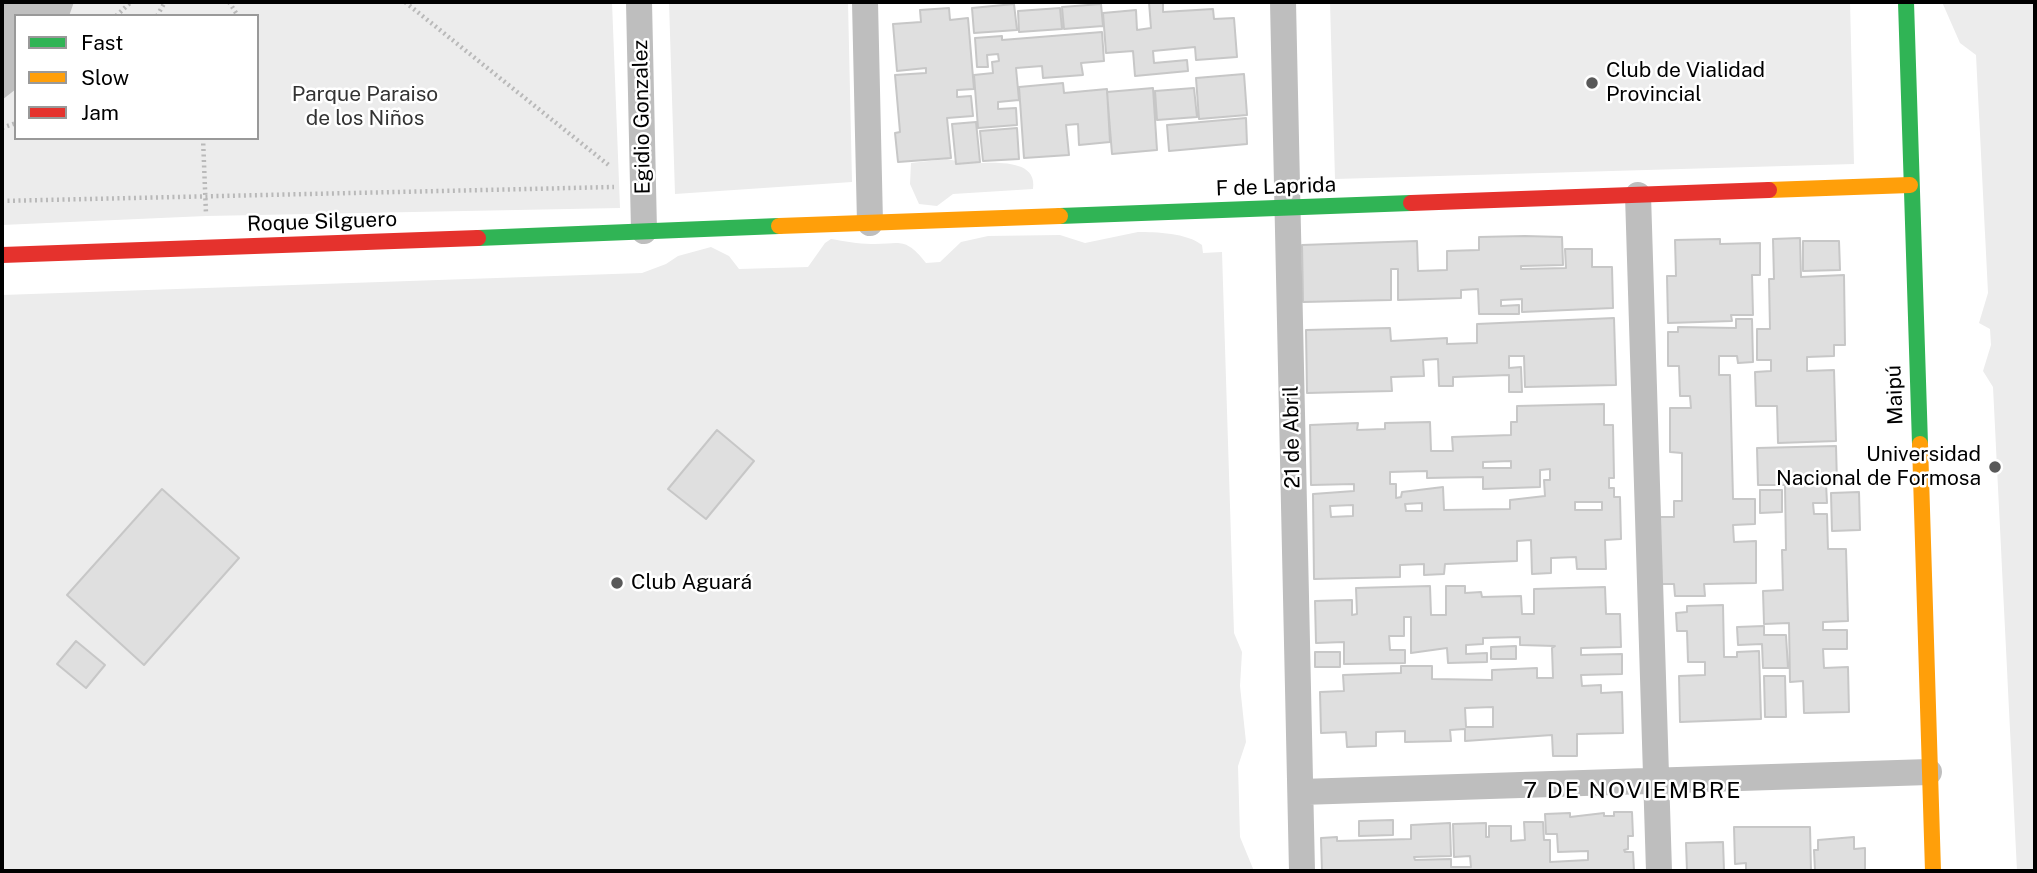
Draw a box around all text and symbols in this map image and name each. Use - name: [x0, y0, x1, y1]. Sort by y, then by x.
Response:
- legend: [14, 14, 259, 140]
- text: Fast: [81, 30, 123, 55]
- street label: Egidio Gonzalez: [628, 39, 656, 195]
- place label: Club de Vialidad Provincial: [1606, 58, 1765, 108]
- text: Slow: [81, 65, 129, 90]
- marker: Club de Vialidad Provincial: [1584, 75, 1600, 91]
- park label: Parque Paraiso de los Niños: [292, 82, 438, 132]
- text: Jam: [81, 100, 119, 125]
- street label: F de Laprida: [1215, 172, 1337, 202]
- street label: Roque Silguero: [247, 207, 397, 237]
- street label: Maipú: [1881, 365, 1909, 425]
- street label: 21 de Abril: [1279, 385, 1305, 489]
- place label: Universidad Nacional de Formosa: [1776, 442, 1981, 492]
- marker: Universidad Nacional de Formosa: [1987, 459, 2003, 475]
- place label: Club Aguará: [631, 570, 752, 596]
- marker: Club Aguará: [609, 575, 625, 591]
- district label: 7 DE NOVIEMBRE: [1525, 777, 1741, 805]

